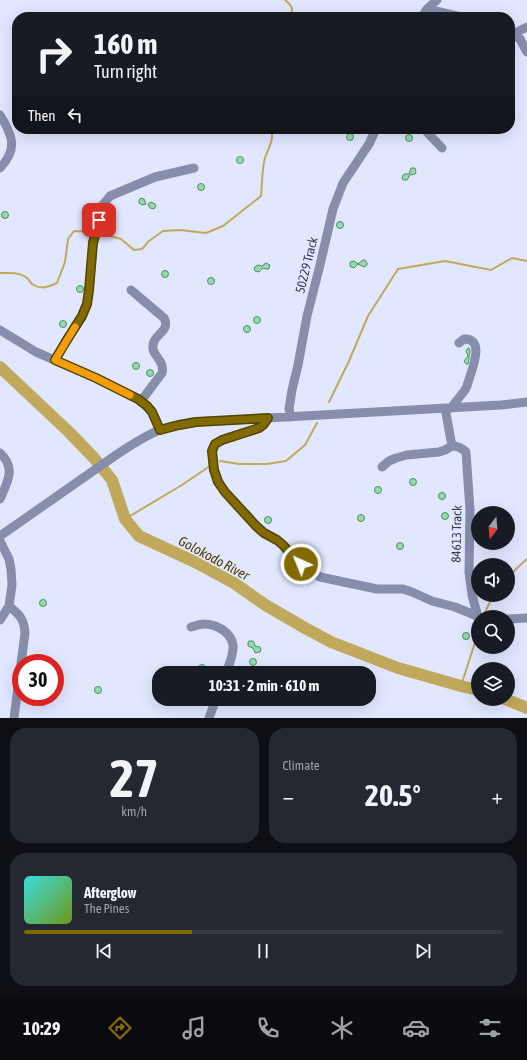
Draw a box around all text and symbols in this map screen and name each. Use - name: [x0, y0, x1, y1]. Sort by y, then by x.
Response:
- icon: right: [28, 28, 80, 80]
- text: 160 m: [94, 28, 157, 60]
- text: Turn right: [94, 61, 157, 82]
- icon: left: [64, 104, 86, 126]
- text: Then: [28, 107, 56, 124]
- pin: [82, 203, 116, 237]
- icon: arrive: [88, 209, 110, 231]
- street label: 50229 Track: [292, 235, 321, 295]
- street label: 84613 Track: [448, 505, 465, 563]
- north arrow: [471, 506, 515, 550]
- map controls: [471, 506, 515, 706]
- water label: Golokodo River: [176, 533, 253, 584]
- position arrow: [280, 543, 322, 585]
- button: sound: [471, 558, 515, 602]
- button: search: [471, 610, 515, 654]
- speed limit sign: 30: [12, 654, 64, 706]
- button: layers: [471, 662, 515, 706]
- text: 10:31 · 2 min · 610 m: [209, 677, 319, 694]
- text: 27: [110, 748, 159, 808]
- text: Climate: [283, 758, 320, 773]
- text: 20.5°: [365, 778, 421, 812]
- text: −: [283, 783, 294, 809]
- text: +: [492, 783, 503, 809]
- text: km/h: [121, 804, 147, 819]
- text: Afterglow: [84, 884, 137, 901]
- text: The Pines: [84, 901, 129, 916]
- icon: previous: [93, 940, 115, 962]
- icon: pause: [252, 940, 274, 962]
- icon: next: [412, 940, 434, 962]
- icon: directions: [106, 1014, 134, 1042]
- icon: music: [180, 1014, 208, 1042]
- icon: phone: [254, 1014, 282, 1042]
- icon: climate: [328, 1014, 356, 1042]
- icon: car: [402, 1014, 430, 1042]
- icon: filters: [476, 1014, 504, 1042]
- text: 10:29: [23, 1018, 60, 1039]

